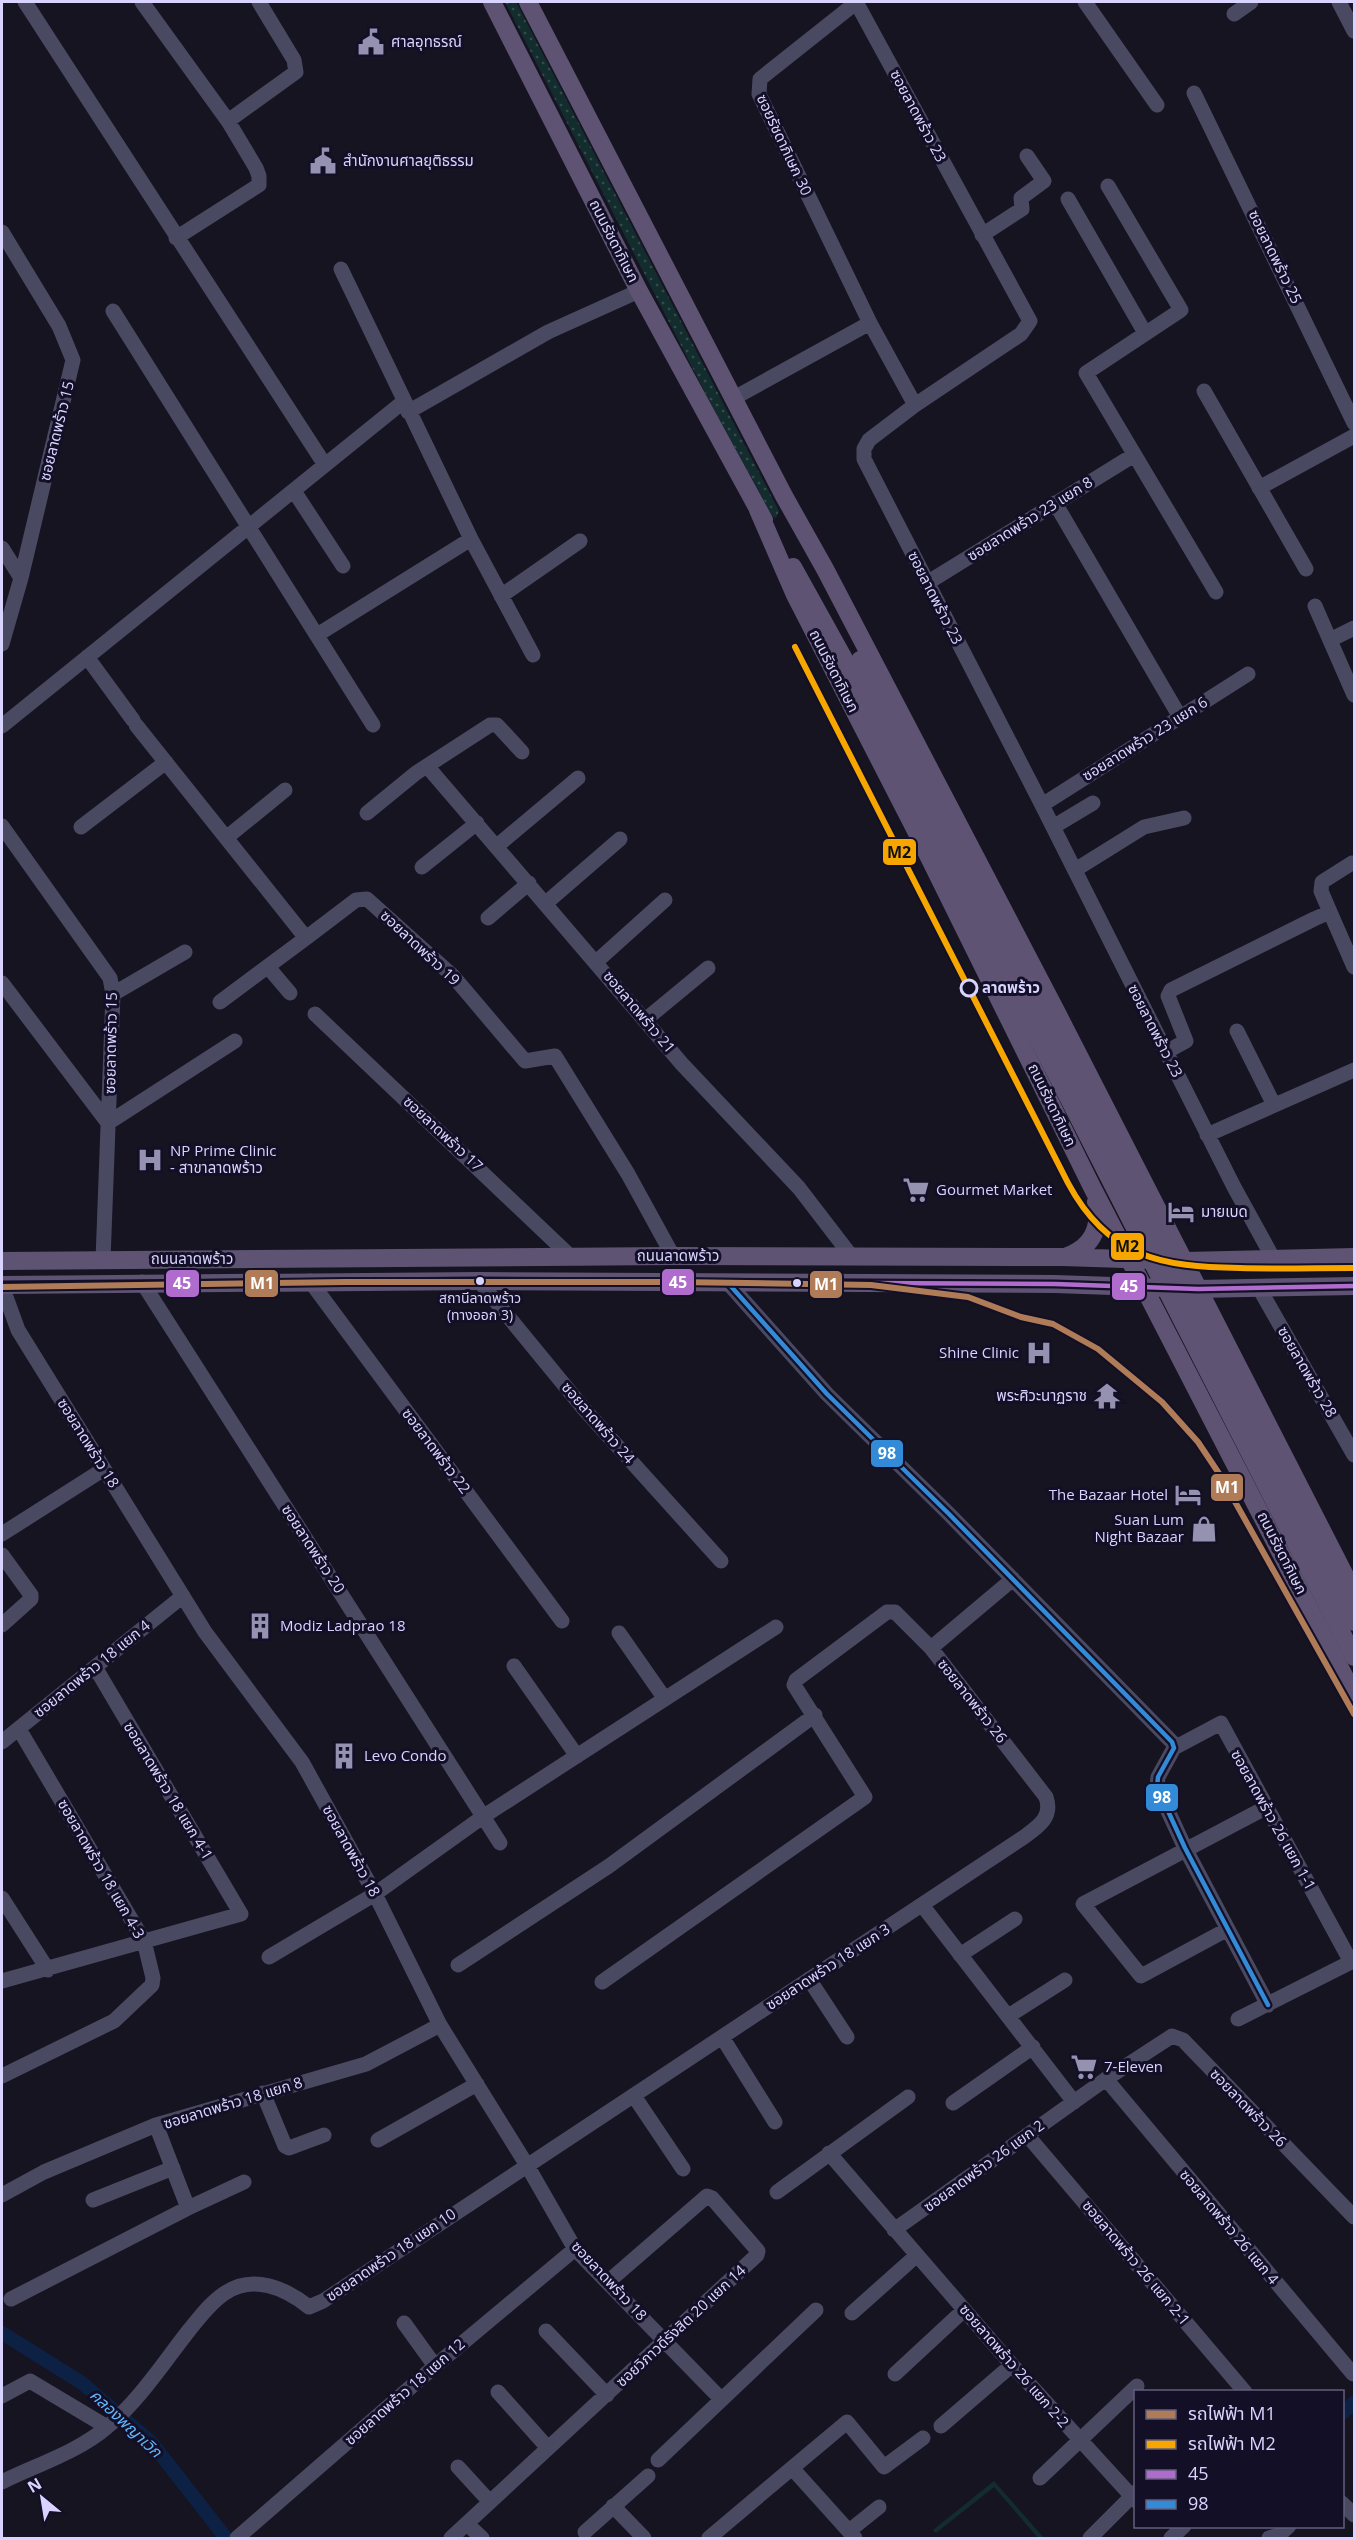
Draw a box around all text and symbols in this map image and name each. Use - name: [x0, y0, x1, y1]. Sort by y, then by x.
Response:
- public building icon: ศาลอุทธรณ์: [356, 27, 386, 57]
- place label: ศาลอุทธรณ์: [391, 31, 462, 51]
- street label: ซอยลาดพร้าว 23: [886, 66, 952, 165]
- street label: ซอยรัชดาภิเษก 30: [753, 91, 817, 199]
- public building icon: สำนักงานศาลยุติธรรม: [308, 146, 338, 176]
- place label: สำนักงานศาลยุติธรรม: [343, 150, 474, 170]
- street label: ถนนรัชดาภิเษก: [585, 196, 644, 285]
- street label: ซอยลาดพร้าว 25: [1245, 206, 1307, 307]
- street label: ซอยลาดพร้าว 15: [34, 379, 78, 483]
- street label: ซอยลาดพร้าว 23 แยก 8: [963, 471, 1096, 565]
- street label: ซอยลาดพร้าว 23: [904, 548, 968, 648]
- street label: ถนนรัชดาภิเษก: [805, 626, 864, 715]
- street label: ซอยลาดพร้าว 23 แยก 6: [1078, 691, 1211, 785]
- line badge: M2: [882, 838, 917, 866]
- text: M2: [887, 841, 911, 863]
- street label: ซอยลาดพร้าว 19: [377, 905, 465, 989]
- street label: ซอยลาดพร้าว 21: [599, 966, 680, 1057]
- place label: ลาดพร้าว: [982, 977, 1040, 997]
- marker: ลาดพร้าว: [960, 979, 978, 997]
- street label: ซอยลาดพร้าว 23: [1124, 981, 1188, 1081]
- street label: ซอยลาดพร้าว 15: [99, 992, 121, 1094]
- street label: ถนนรัชดาภิเษก: [1024, 1060, 1082, 1149]
- street label: ซอยลาดพร้าว 17: [400, 1091, 488, 1175]
- place label: NP Prime Clinic - สาขาลาดพร้าว: [170, 1140, 277, 1177]
- hospital icon: NP Prime Clinic - สาขาลาดพร้าว: [135, 1145, 165, 1175]
- supermarket icon: Gourmet Market: [901, 1175, 931, 1205]
- place label: Gourmet Market: [936, 1179, 1052, 1199]
- hotel icon: มายเบด: [1166, 1197, 1196, 1227]
- place label: มายเบด: [1201, 1201, 1248, 1221]
- line badge: M2: [1110, 1232, 1145, 1261]
- text: M2: [1115, 1235, 1139, 1257]
- street label: ถนนลาดพร้าว: [637, 1245, 719, 1265]
- street label: ถนนลาดพร้าว: [151, 1248, 233, 1268]
- line badge: 45: [661, 1268, 695, 1296]
- line badge: 45: [165, 1269, 200, 1298]
- line badge: M1: [244, 1269, 279, 1298]
- line badge: M1: [809, 1270, 843, 1299]
- text: 45: [669, 1271, 687, 1293]
- text: 45: [173, 1272, 191, 1294]
- text: M1: [250, 1272, 274, 1294]
- line badge: 45: [1111, 1272, 1146, 1301]
- text: M1: [814, 1273, 838, 1295]
- marker: สถานีลาดพร้าว (ทางออก 3): [474, 1275, 486, 1287]
- text: 45: [1120, 1275, 1138, 1297]
- unlabelled marker: [791, 1277, 803, 1289]
- place label: สถานีลาดพร้าว (ทางออก 3): [439, 1288, 521, 1324]
- street label: ซอยลาดพร้าว 28: [1274, 1322, 1342, 1421]
- hospital icon: Shine Clinic: [1024, 1338, 1054, 1368]
- place label: Shine Clinic: [939, 1342, 1019, 1362]
- street label: ซอยลาดพร้าว 24: [558, 1377, 640, 1468]
- temple icon: พระศิวะนาฏราช: [1092, 1381, 1122, 1411]
- place label: พระศิวะนาฏราช: [996, 1385, 1087, 1405]
- street label: ซอยลาดพร้าว 18: [53, 1394, 124, 1491]
- street label: ซอยลาดพร้าว 22: [398, 1404, 475, 1497]
- line badge: 98: [870, 1439, 904, 1468]
- text: 98: [878, 1442, 896, 1464]
- line badge: M1: [1210, 1473, 1244, 1502]
- text: M1: [1215, 1476, 1239, 1498]
- hotel icon: The Bazaar Hotel: [1173, 1480, 1203, 1510]
- place label: The Bazaar Hotel: [1049, 1484, 1168, 1504]
- street label: ซอยลาดพร้าว 20: [278, 1500, 350, 1597]
- street label: ถนนรัชดาภิเษก: [1253, 1508, 1312, 1597]
- place label: Suan Lum Night Bazaar: [1094, 1509, 1184, 1546]
- shop icon: Suan Lum Night Bazaar: [1189, 1514, 1219, 1544]
- building icon: Modiz Ladprao 18: [245, 1611, 275, 1641]
- street label: ซอยลาดพร้าว 18 แยก 4: [29, 1615, 154, 1721]
- place label: Modiz Ladprao 18: [280, 1615, 405, 1635]
- street label: ซอยลาดพร้าว 26: [933, 1654, 1012, 1747]
- street label: ซอยลาดพร้าว 18 แยก 4-1: [120, 1718, 218, 1863]
- building icon: Levo Condo: [329, 1741, 359, 1771]
- place label: Levo Condo: [364, 1745, 447, 1765]
- street label: ซอยลาดพร้าว 26 แยก 1-1: [1227, 1746, 1321, 1893]
- line badge: 98: [1145, 1783, 1179, 1812]
- text: 98: [1153, 1786, 1171, 1808]
- street label: ซอยลาดพร้าว 18 แยก 4-3: [54, 1795, 150, 1942]
- street label: ซอยลาดพร้าว 18: [318, 1801, 385, 1900]
- street label: ซอยลาดพร้าว 18 แยก 3: [761, 1918, 893, 2014]
- supermarket icon: 7-Eleven: [1069, 2052, 1099, 2082]
- place label: 7-Eleven: [1104, 2056, 1163, 2076]
- street label: ซอยลาดพร้าว 26: [1206, 2064, 1291, 2151]
- street label: ซอยลาดพร้าว 18 แยก 8: [161, 2071, 305, 2133]
- street label: ซอยลาดพร้าว 26 แยก 2: [919, 2115, 1048, 2216]
- street label: ซอยลาดพร้าว 26 แยก 4: [1176, 2165, 1284, 2288]
- street label: ซอยลาดพร้าว 26 แยก 2-1: [1078, 2195, 1195, 2329]
- street label: ซอยลาดพร้าว 18 แยก 10: [321, 2203, 459, 2305]
- street label: ซอยลาดพร้าว 18: [568, 2236, 652, 2324]
- street label: ซอยวิภาวดีรังสิต 20 แยก 14: [611, 2260, 750, 2391]
- street label: ซอยลาดพร้าว 26 แยก 2-2: [955, 2299, 1074, 2431]
- street label: ซอยลาดพร้าว 18 แยก 12: [340, 2334, 469, 2449]
- water label: คลองพญาเวิก: [85, 2384, 168, 2463]
- legend: [1134, 2390, 1344, 2528]
- text: รถไฟฟ้า M1: [1188, 2401, 1276, 2425]
- text: รถไฟฟ้า M2: [1188, 2431, 1276, 2455]
- text: 45: [1188, 2461, 1209, 2485]
- north arrow: [12, 2468, 72, 2528]
- text: N: [23, 2472, 46, 2498]
- text: 98: [1188, 2491, 1209, 2515]

